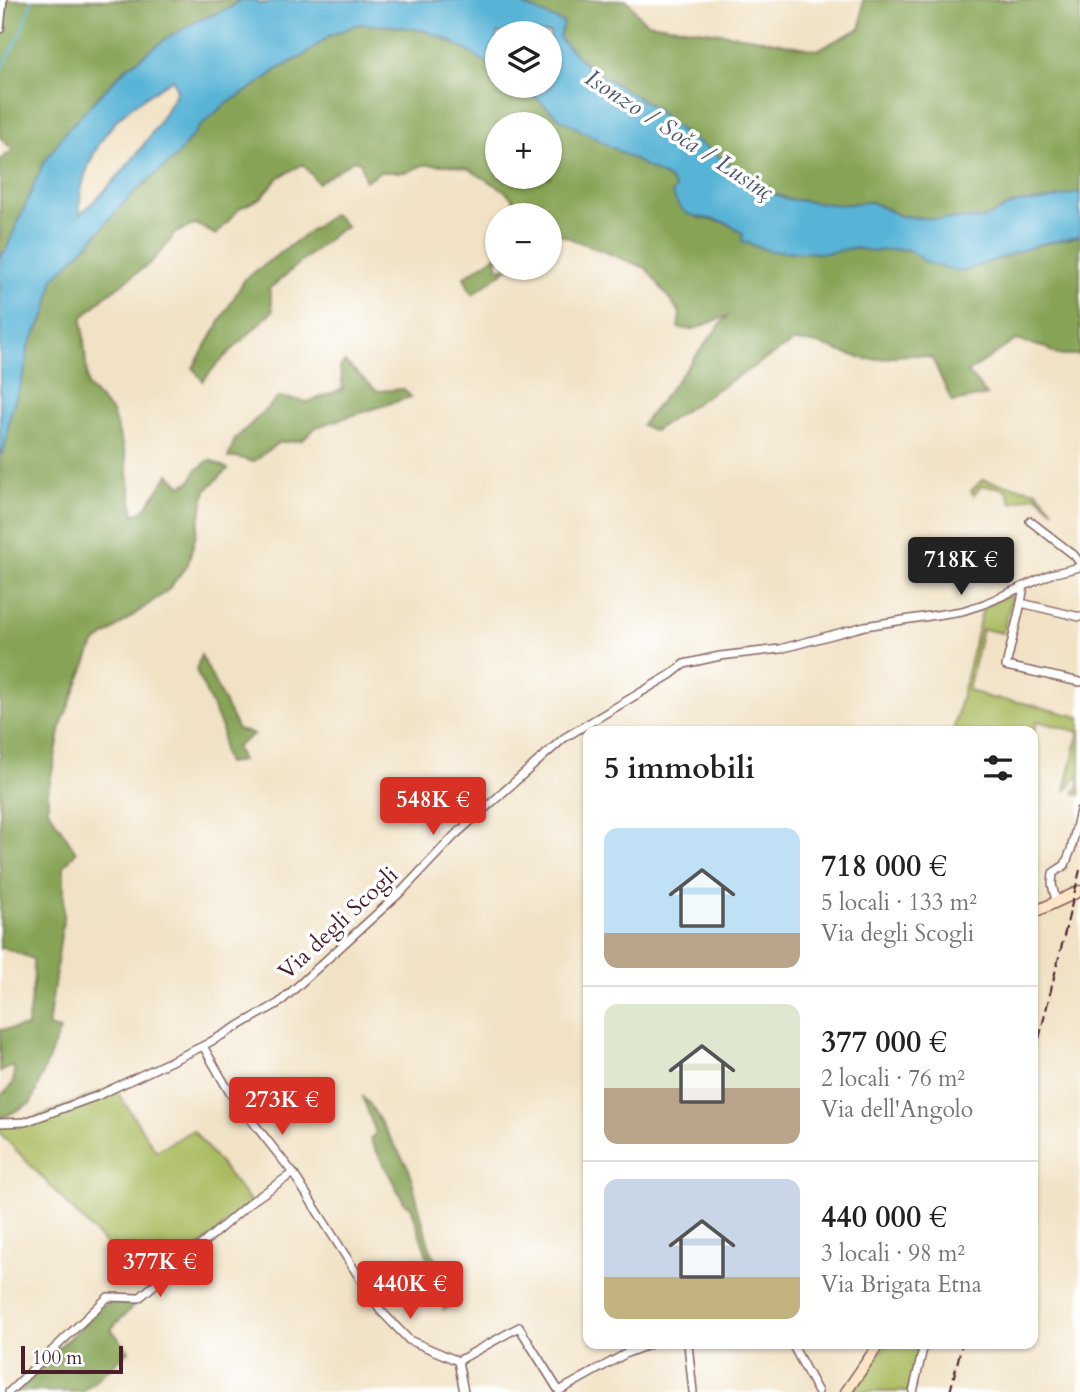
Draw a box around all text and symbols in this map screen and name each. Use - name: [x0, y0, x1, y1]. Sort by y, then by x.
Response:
- map controls: [485, 21, 562, 280]
- button: layers: [485, 21, 562, 98]
- water label: Isonzo / Soča / Lusinç: [579, 62, 779, 208]
- button: +: [485, 112, 562, 189]
- button: −: [485, 203, 562, 280]
- pin: 718K €: [904, 538, 1018, 597]
- text: 718K €: [924, 544, 998, 575]
- text: 5 immobili: [604, 748, 755, 789]
- icon: filters: [979, 749, 1017, 787]
- pin: 548K €: [376, 778, 490, 837]
- text: 548K €: [396, 784, 470, 815]
- text: 718 000 €: [821, 846, 947, 887]
- icon: home: [660, 856, 744, 940]
- street label: Via degli Scogli: [271, 859, 405, 987]
- text: 5 locali · 133 m²: [821, 887, 977, 918]
- text: Via degli Scogli: [821, 918, 974, 949]
- text: 377 000 €: [821, 1022, 947, 1063]
- icon: home: [660, 1032, 744, 1116]
- text: 2 locali · 76 m²: [821, 1063, 965, 1094]
- pin: 273K €: [225, 1078, 339, 1137]
- text: 273K €: [245, 1084, 319, 1115]
- text: Via dell'Angolo: [821, 1094, 973, 1125]
- text: 440 000 €: [821, 1197, 947, 1238]
- icon: home: [660, 1207, 744, 1291]
- text: 3 locali · 98 m²: [821, 1238, 965, 1269]
- pin: 377K €: [103, 1240, 217, 1299]
- text: 377K €: [123, 1246, 197, 1277]
- pin: 440K €: [353, 1262, 467, 1321]
- text: 440K €: [373, 1268, 447, 1299]
- text: Via Brigata Etna: [821, 1269, 982, 1300]
- scale bar: [21, 1343, 122, 1375]
- text: 100 m: [32, 1345, 82, 1371]

